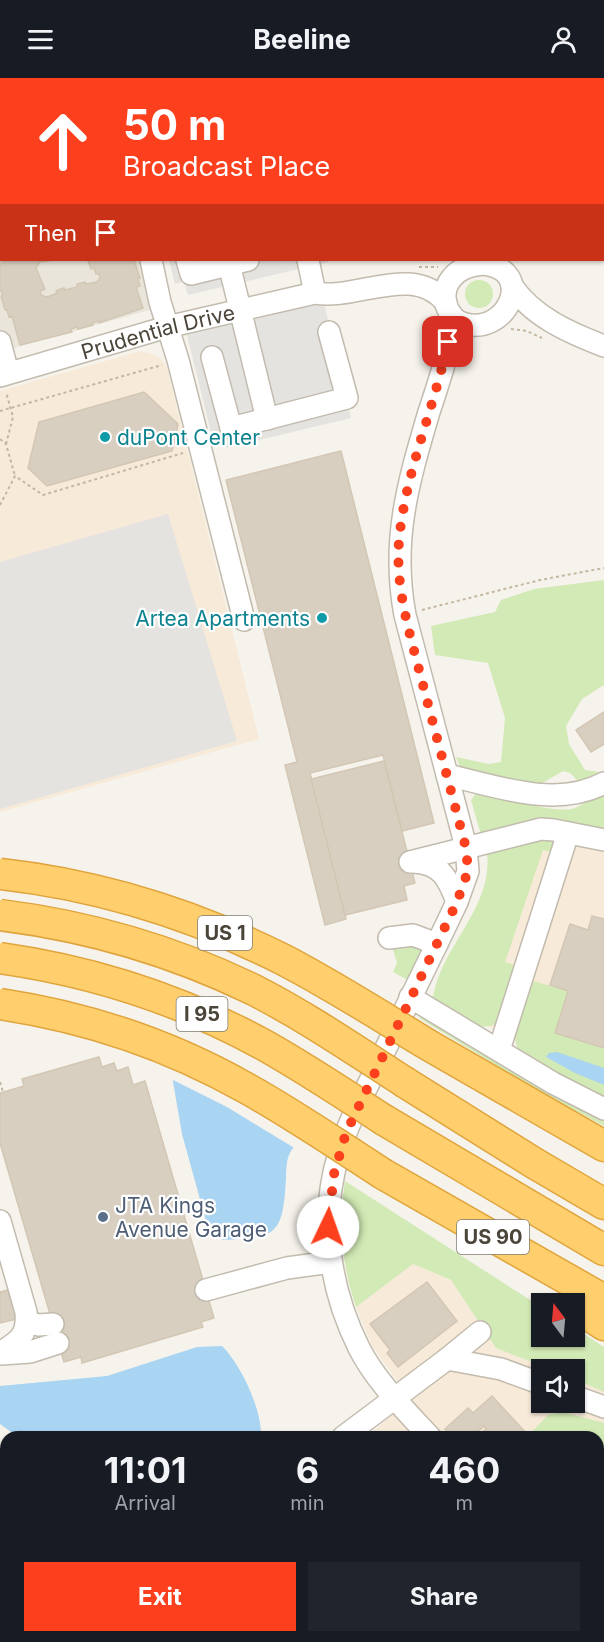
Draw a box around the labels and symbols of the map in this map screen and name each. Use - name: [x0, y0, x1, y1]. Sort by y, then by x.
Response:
- street label: Prudential Drive: [78, 299, 237, 364]
- pin: [422, 316, 473, 367]
- place label: duPont Center: [117, 425, 260, 450]
- marker: duPont Center: [98, 430, 112, 444]
- place label: Artea Apartments: [135, 606, 310, 631]
- marker: Artea Apartments: [315, 611, 329, 625]
- road number: US 1: [198, 916, 252, 950]
- road number: I 95: [176, 997, 228, 1031]
- place label: JTA Kings Avenue Garage: [115, 1193, 267, 1242]
- position arrow: [296, 1195, 360, 1259]
- marker: JTA Kings Avenue Garage: [96, 1210, 110, 1224]
- road number: US 90: [457, 1220, 529, 1254]
- north arrow: [531, 1293, 585, 1347]

